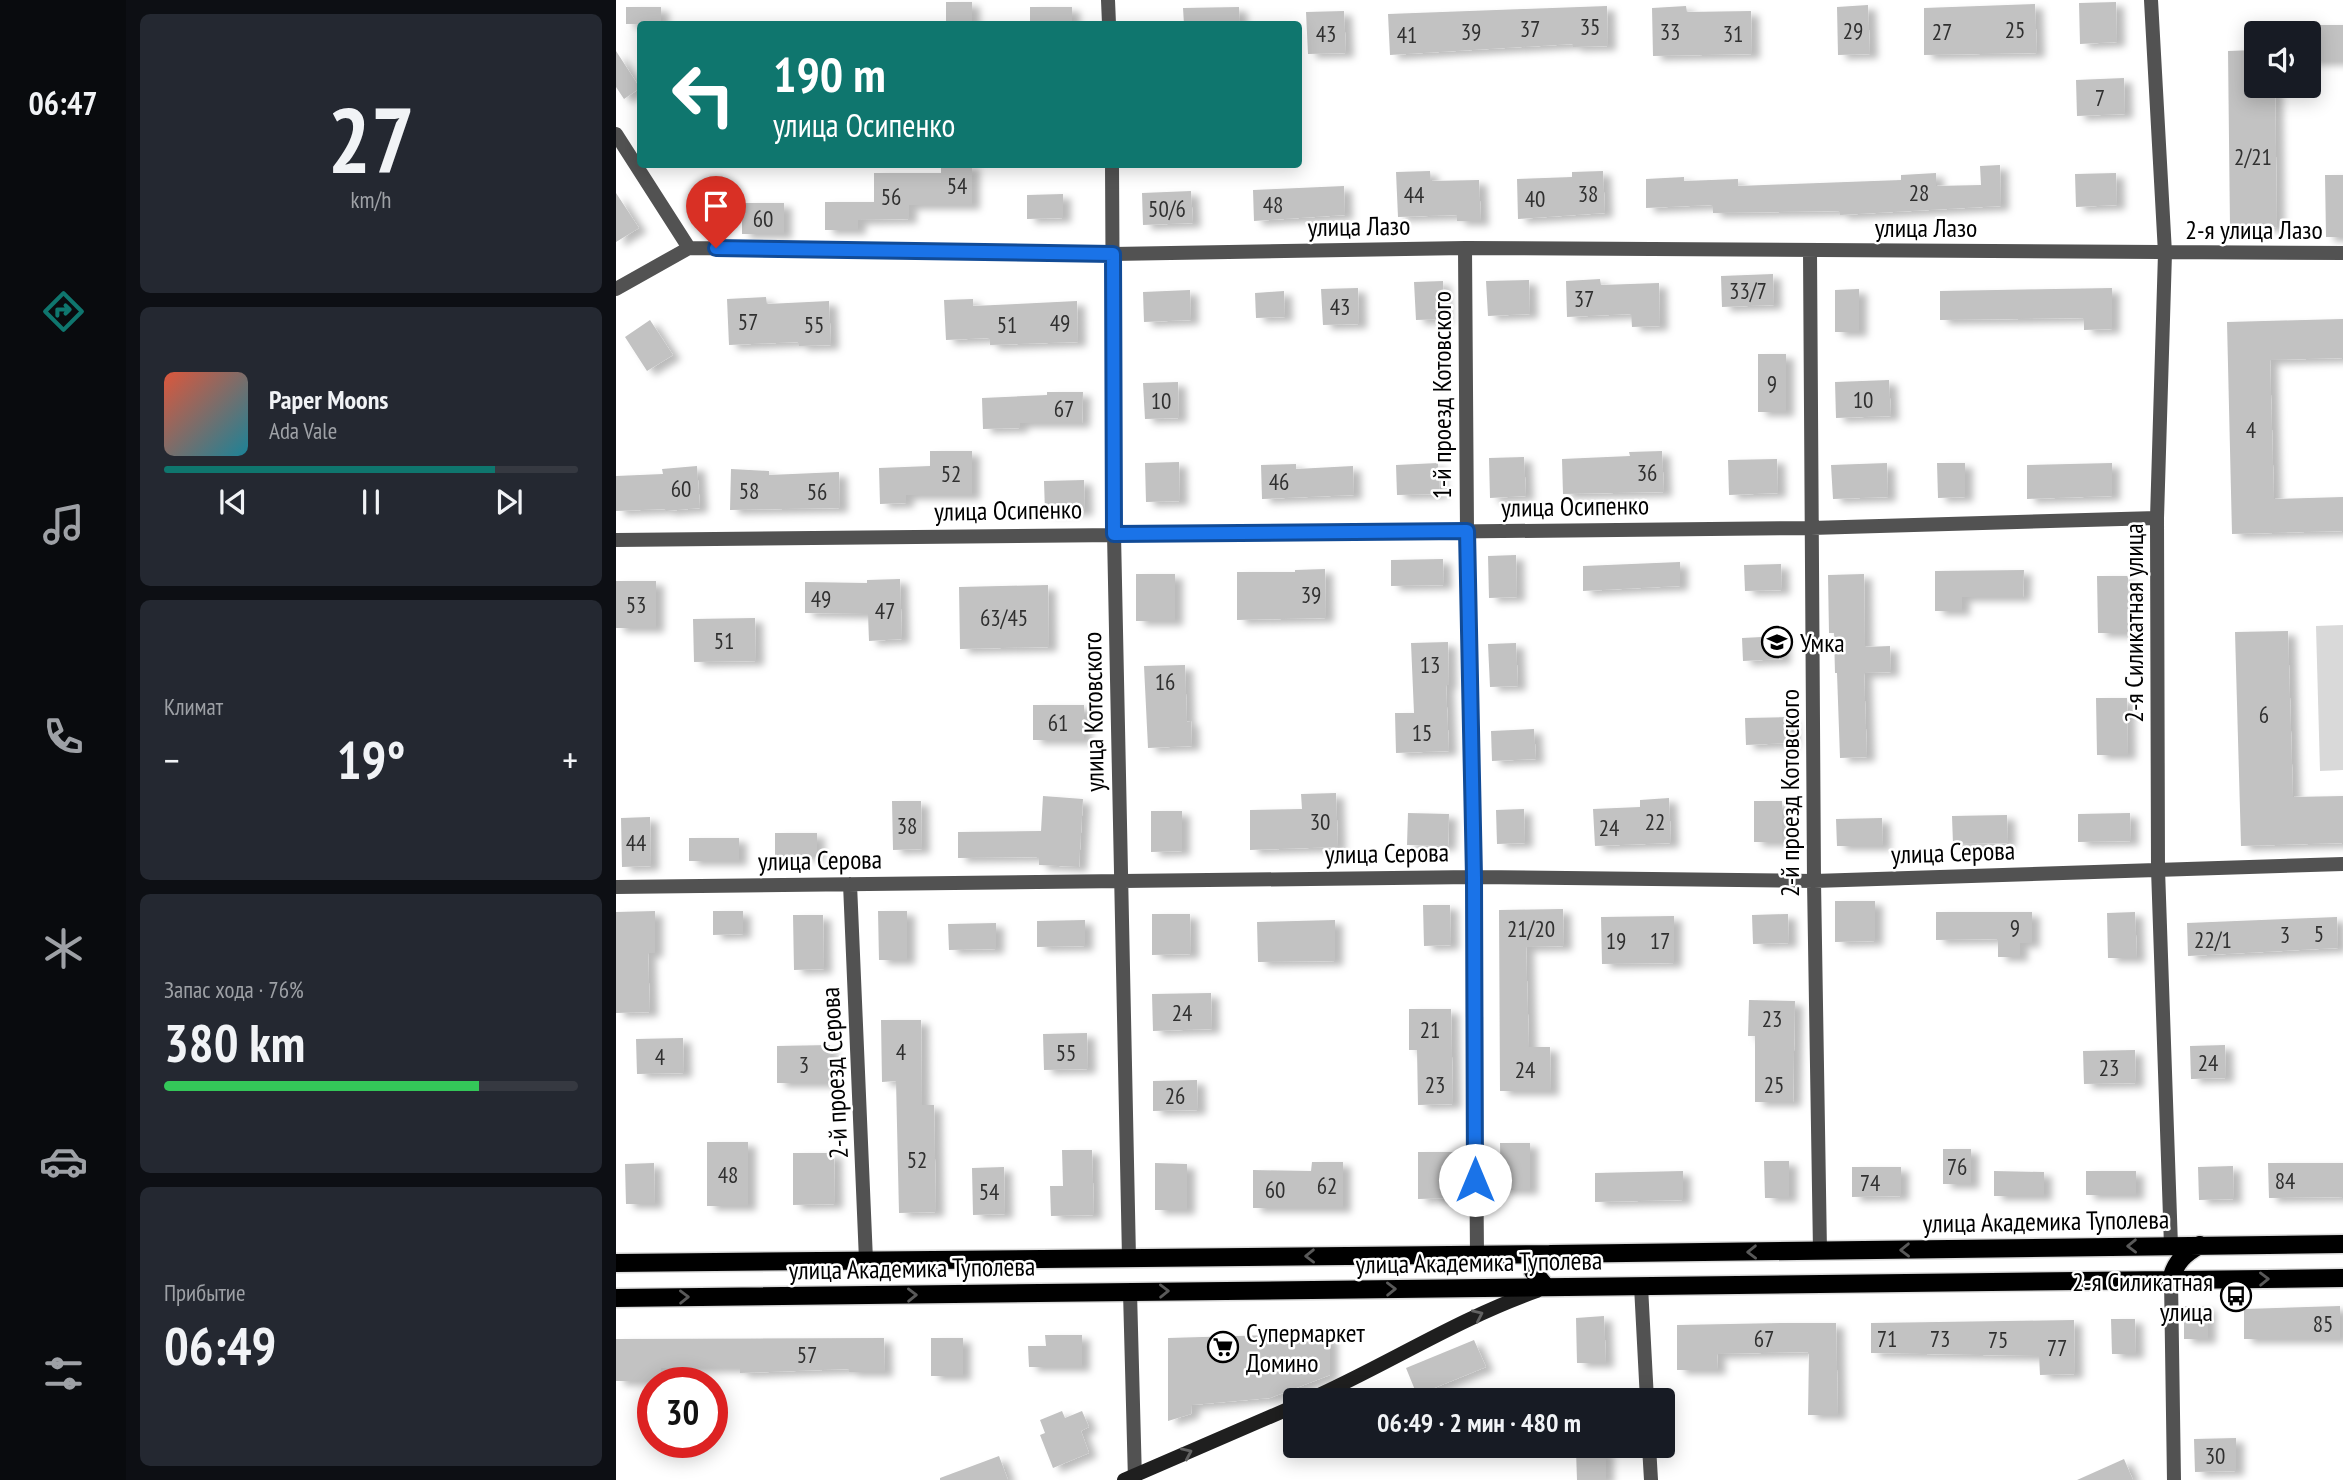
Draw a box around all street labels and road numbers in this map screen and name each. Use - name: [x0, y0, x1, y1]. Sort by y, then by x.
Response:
- street label: улица Лазо: [1307, 209, 1411, 243]
- street label: улица Лазо: [1875, 211, 1977, 244]
- street label: 2-я улица Лазо: [2185, 213, 2323, 246]
- street label: 1-й проезд Котовского: [1425, 291, 1458, 499]
- street label: улица Осипенко: [1501, 488, 1649, 524]
- street label: улица Осипенко: [934, 492, 1082, 528]
- street label: 2-я Силикатная улица: [2117, 523, 2150, 723]
- street label: улица Котовского: [1075, 632, 1111, 792]
- street label: 2-й проезд Котовского: [1773, 689, 1806, 897]
- street label: улица Серова: [1890, 833, 2016, 871]
- street label: улица Серова: [1325, 835, 1449, 871]
- street label: улица Серова: [758, 842, 882, 878]
- street label: 2-й проезд Серова: [813, 986, 855, 1160]
- street label: улица Академика Туполева: [1922, 1202, 2170, 1240]
- street label: улица Академика Туполева: [1355, 1243, 1603, 1281]
- street label: улица Академика Туполева: [788, 1249, 1036, 1287]

